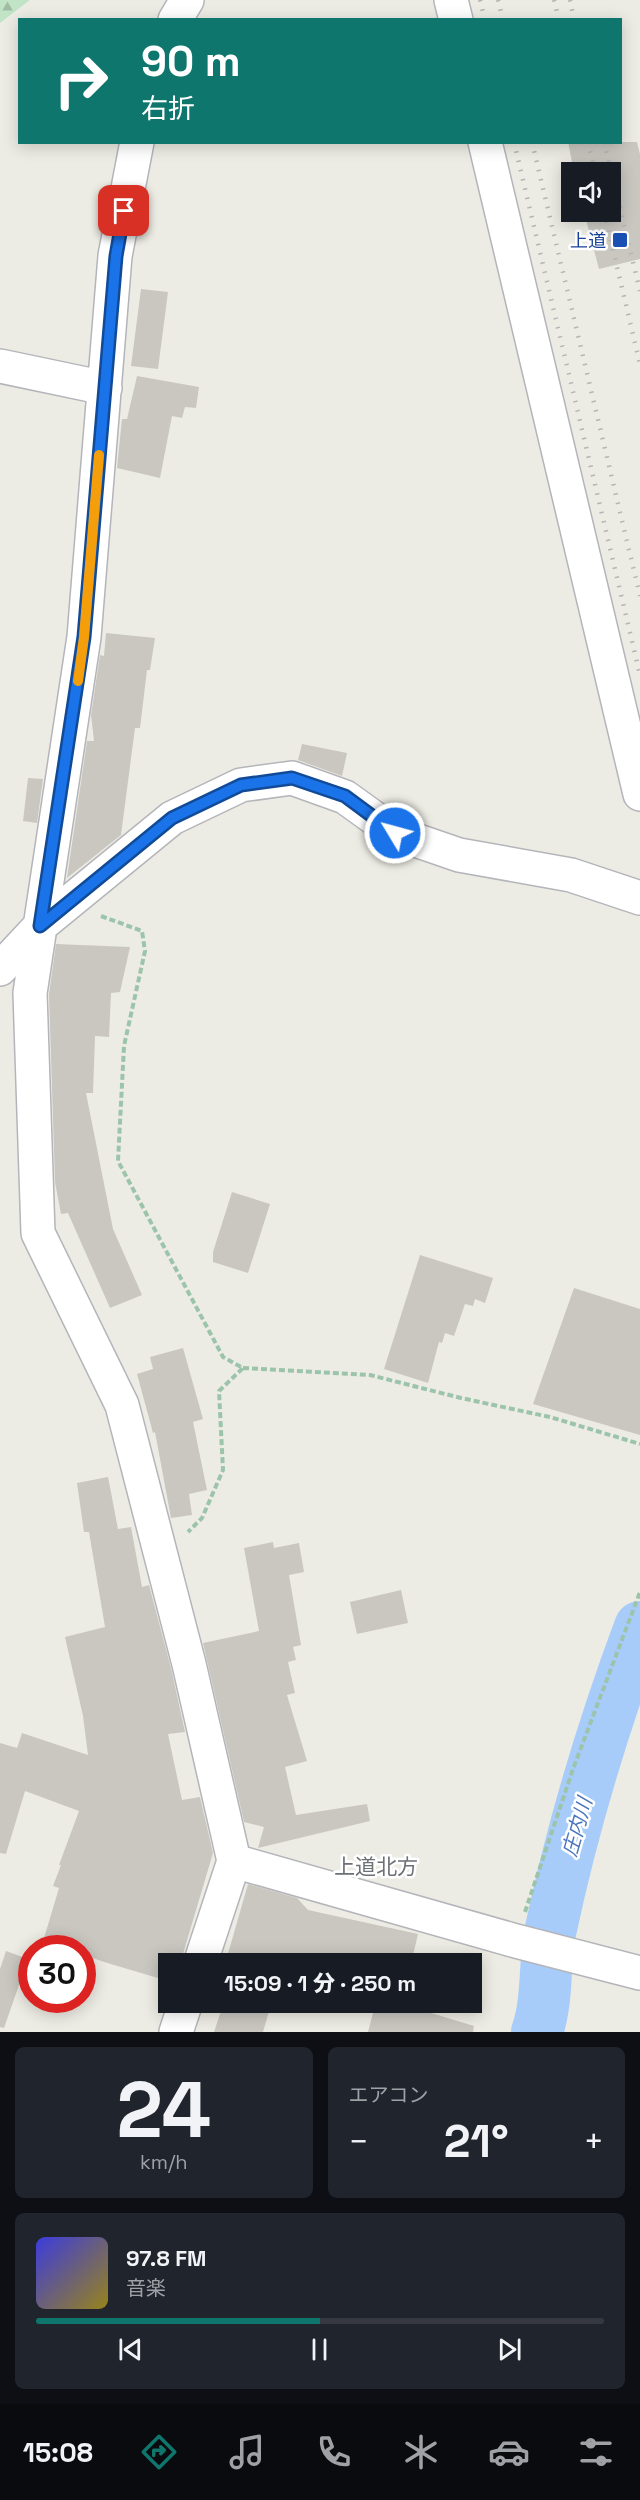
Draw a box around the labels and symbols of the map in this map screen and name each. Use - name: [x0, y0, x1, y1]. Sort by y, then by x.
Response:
- pin: [98, 185, 149, 236]
- place label: 上道: [570, 229, 606, 252]
- marker: 上道: [611, 231, 629, 249]
- position arrow: [363, 801, 427, 865]
- water label: 庄内川: [556, 1793, 598, 1859]
- district label: 上道北方: [334, 1853, 418, 1880]
- speed limit sign: 30: [18, 1935, 96, 2013]

